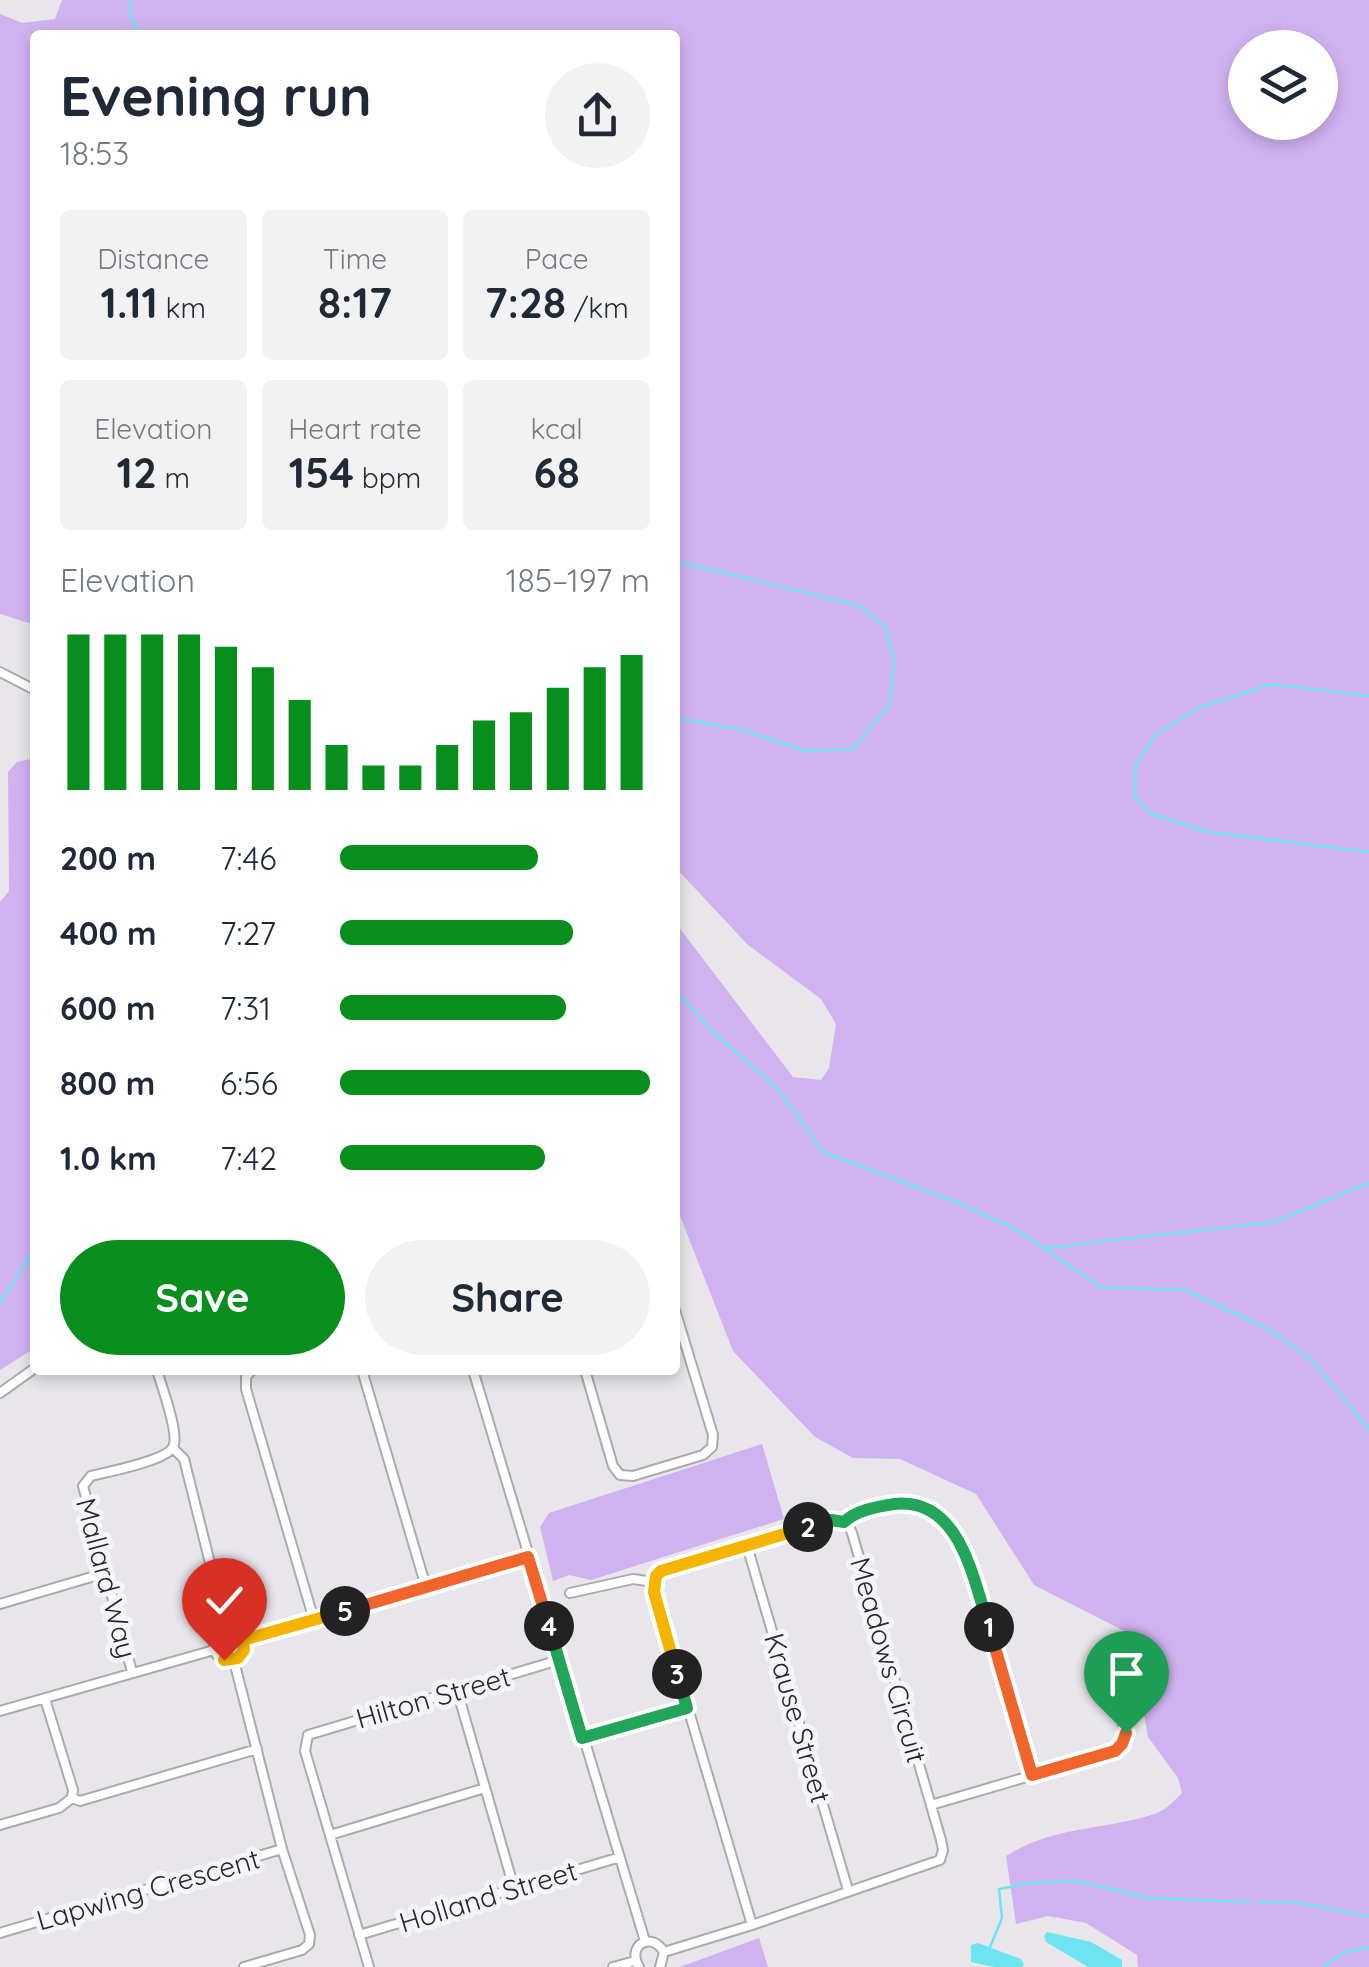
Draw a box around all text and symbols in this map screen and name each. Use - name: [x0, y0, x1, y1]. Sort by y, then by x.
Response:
- map controls: [1228, 30, 1338, 140]
- button: layers: [1228, 30, 1338, 140]
- text: Evening run: [60, 61, 372, 130]
- button: share: [545, 63, 650, 168]
- text: 18:53: [60, 133, 129, 173]
- text: Distance: [97, 241, 209, 276]
- text: Time: [323, 241, 387, 276]
- text: Pace: [525, 241, 589, 276]
- text: 1.11: [101, 276, 158, 329]
- text: 8:17: [318, 276, 392, 329]
- text: 7:28: [485, 276, 566, 329]
- text: km: [158, 290, 206, 325]
- text: /km: [566, 290, 629, 325]
- text: Elevation: [94, 411, 212, 446]
- text: Heart rate: [288, 411, 422, 446]
- text: kcal: [531, 411, 583, 446]
- text: 12: [117, 446, 157, 499]
- text: 154: [289, 446, 354, 499]
- text: 68: [534, 446, 580, 499]
- text: m: [157, 460, 190, 495]
- text: bpm: [354, 460, 421, 495]
- text: Elevation: [60, 560, 195, 600]
- text: 185–197 m: [506, 560, 650, 600]
- text: 200 m: [60, 838, 156, 878]
- text: 7:46: [220, 838, 276, 878]
- text: 400 m: [60, 913, 157, 953]
- text: 7:27: [220, 913, 276, 953]
- text: 600 m: [60, 988, 155, 1028]
- text: 7:31: [220, 988, 271, 1028]
- text: 800 m: [60, 1063, 155, 1103]
- text: 6:56: [220, 1063, 278, 1103]
- text: 1.0 km: [60, 1138, 157, 1178]
- text: 7:42: [220, 1138, 277, 1178]
- button: Save: [60, 1240, 345, 1355]
- button: Share: [365, 1240, 650, 1355]
- street label: Mallard Way: [69, 1494, 145, 1662]
- pin: 2: [783, 1502, 833, 1552]
- text: 2: [800, 1509, 816, 1544]
- street label: Meadows Circuit: [843, 1553, 935, 1767]
- pin: [182, 1558, 267, 1661]
- icon: check: [197, 1573, 252, 1628]
- pin: 5: [320, 1586, 370, 1636]
- text: 5: [337, 1593, 353, 1628]
- pin: 4: [524, 1601, 574, 1651]
- pin: 1: [964, 1602, 1014, 1652]
- text: 4: [541, 1608, 557, 1643]
- text: 1: [984, 1609, 994, 1644]
- street label: Krause Street: [757, 1629, 839, 1807]
- pin: [1084, 1631, 1169, 1734]
- icon: arrive: [1099, 1646, 1154, 1701]
- pin: 3: [652, 1649, 702, 1699]
- text: 3: [669, 1656, 685, 1691]
- street label: Hilton Street: [352, 1658, 514, 1736]
- street label: Lapwing Crescent: [32, 1840, 264, 1938]
- street label: Holland Street: [395, 1852, 581, 1940]

